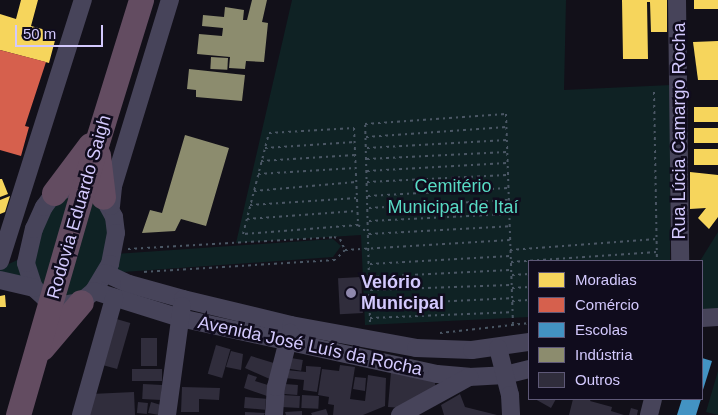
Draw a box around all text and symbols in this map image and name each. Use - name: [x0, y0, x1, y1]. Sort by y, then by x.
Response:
- scale bar: [18, 15, 105, 47]
- street label: Rua Lúcia Camargo Rocha: [668, 22, 690, 240]
- text: 50 m: [23, 25, 56, 42]
- street label: Rodovia Eduardo Saigh: [42, 113, 116, 301]
- park label: Cemitério Municipal de Itaí: [387, 176, 519, 218]
- legend: [528, 260, 703, 400]
- text: Moradias: [575, 271, 637, 288]
- place label: Velório Municipal: [361, 272, 444, 314]
- marker: Velório Municipal: [345, 287, 357, 299]
- text: Comércio: [575, 296, 639, 313]
- street label: Avenida José Luís da Rocha: [196, 312, 424, 380]
- text: Escolas: [575, 321, 628, 338]
- text: Indústria: [575, 346, 633, 363]
- text: Outros: [575, 371, 620, 388]

